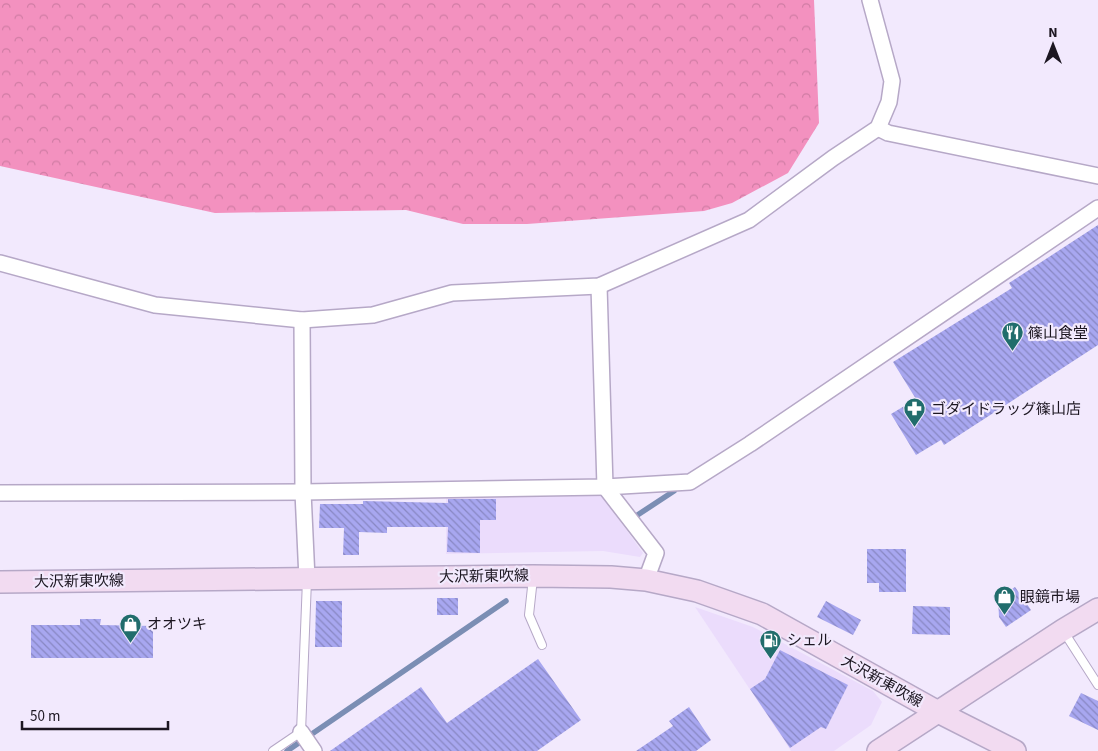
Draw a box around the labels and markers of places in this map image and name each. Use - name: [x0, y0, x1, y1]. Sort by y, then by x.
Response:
- restaurant icon: 篠山食堂: [1000, 321, 1024, 352]
- place label: 篠山食堂: [1028, 323, 1088, 344]
- pharmacy icon: ゴダイドラッグ篠山店: [903, 397, 927, 428]
- place label: ゴダイドラッグ篠山店: [931, 399, 1081, 420]
- shop icon: 眼鏡市場: [992, 585, 1016, 616]
- place label: 眼鏡市場: [1020, 587, 1080, 608]
- shop icon: オオツキ: [119, 612, 143, 643]
- place label: オオツキ: [147, 614, 207, 635]
- fuel station icon: シェル: [759, 628, 783, 659]
- place label: シェル: [787, 630, 832, 651]

